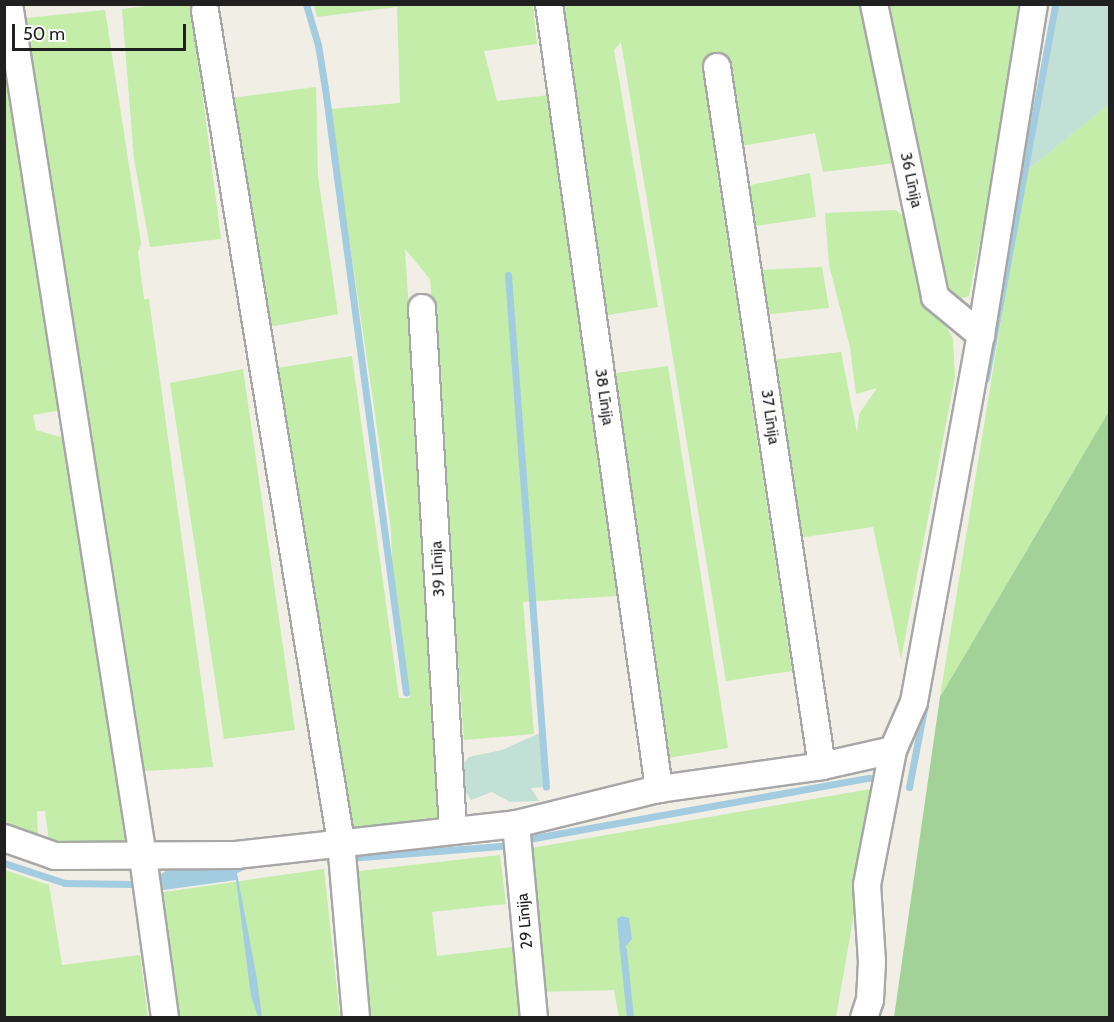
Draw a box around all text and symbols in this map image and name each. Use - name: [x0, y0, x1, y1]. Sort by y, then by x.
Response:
- scale bar: [15, 12, 189, 50]
- text: 50 m: [23, 23, 65, 45]
- street label: 36 Līnija: [896, 151, 926, 209]
- street label: 38 Līnija: [591, 368, 617, 426]
- street label: 37 Līnija: [757, 388, 783, 446]
- street label: 39 Līnija: [427, 540, 449, 598]
- street label: 29 Līnija: [513, 892, 537, 950]

